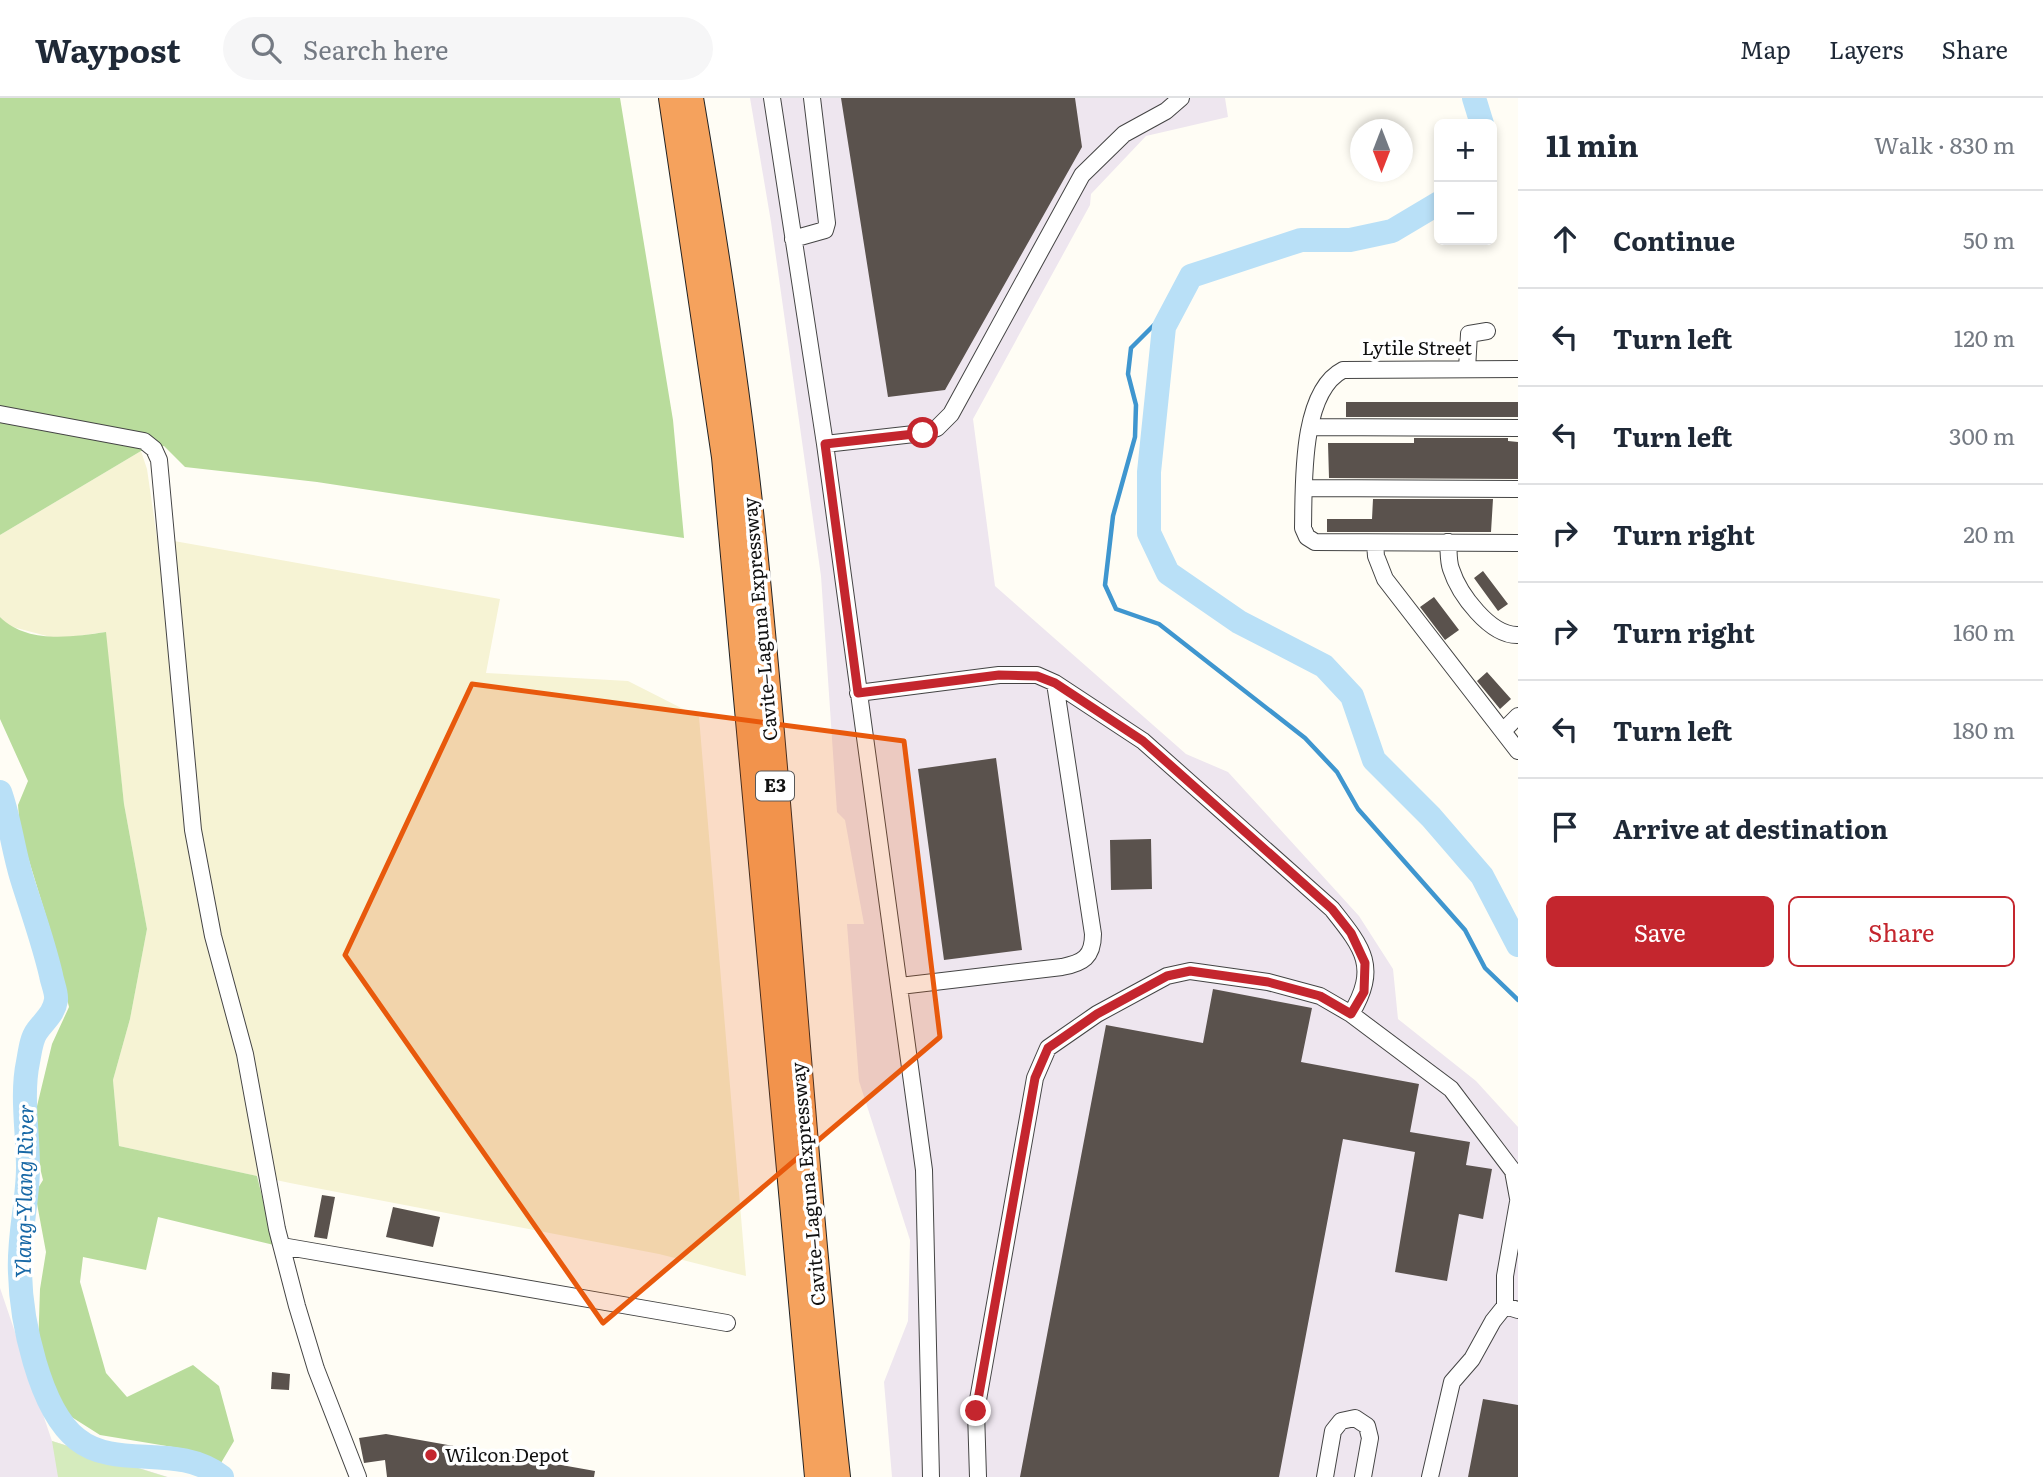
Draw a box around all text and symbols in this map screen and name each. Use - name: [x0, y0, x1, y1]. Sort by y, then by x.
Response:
- search box: [223, 17, 713, 80]
- text: Waypost: [35, 24, 181, 73]
- icon: search: [247, 29, 285, 67]
- text: Search here: [303, 29, 449, 68]
- text: Map: [1740, 31, 1791, 66]
- text: Layers: [1829, 31, 1903, 66]
- text: Share: [1941, 31, 2008, 66]
- north arrow: [1350, 119, 1413, 182]
- map controls: [1434, 119, 1497, 245]
- button: +: [1434, 119, 1497, 182]
- text: 11 min: [1546, 122, 1639, 166]
- text: Walk · 830 m: [1874, 127, 2015, 161]
- button: −: [1434, 182, 1497, 245]
- icon: ahead: [1546, 220, 1584, 258]
- text: Continue: [1613, 220, 1735, 259]
- text: 50 m: [1963, 222, 2015, 256]
- icon: left: [1546, 318, 1584, 356]
- text: Turn left: [1613, 318, 1732, 357]
- text: 120 m: [1954, 320, 2015, 354]
- street label: Lytile Street: [1362, 333, 1472, 361]
- icon: left: [1546, 416, 1584, 454]
- text: Turn left: [1613, 416, 1732, 455]
- route start: [907, 417, 938, 448]
- text: 300 m: [1949, 418, 2015, 452]
- street label: Cavite–Laguna Expressway: [734, 496, 784, 742]
- icon: right: [1546, 514, 1584, 552]
- text: Turn right: [1613, 514, 1755, 553]
- text: 20 m: [1963, 516, 2015, 550]
- icon: right: [1546, 612, 1584, 650]
- text: Turn right: [1613, 612, 1755, 651]
- text: 160 m: [1953, 614, 2015, 648]
- icon: left: [1546, 710, 1584, 748]
- text: Turn left: [1613, 710, 1732, 749]
- text: 180 m: [1953, 712, 2015, 746]
- road number: E3: [756, 772, 794, 800]
- icon: arrive: [1546, 808, 1584, 846]
- text: Arrive at destination: [1613, 808, 1888, 847]
- button: Save: [1546, 896, 1774, 967]
- button: Share: [1788, 896, 2015, 967]
- street label: Cavite–Laguna Expressway: [782, 1061, 832, 1307]
- water label: Ylang-Ylang River: [5, 1104, 40, 1278]
- route end: [960, 1395, 991, 1426]
- place label: Wilcon Depot: [445, 1440, 569, 1468]
- marker: Wilcon Depot: [423, 1447, 439, 1463]

